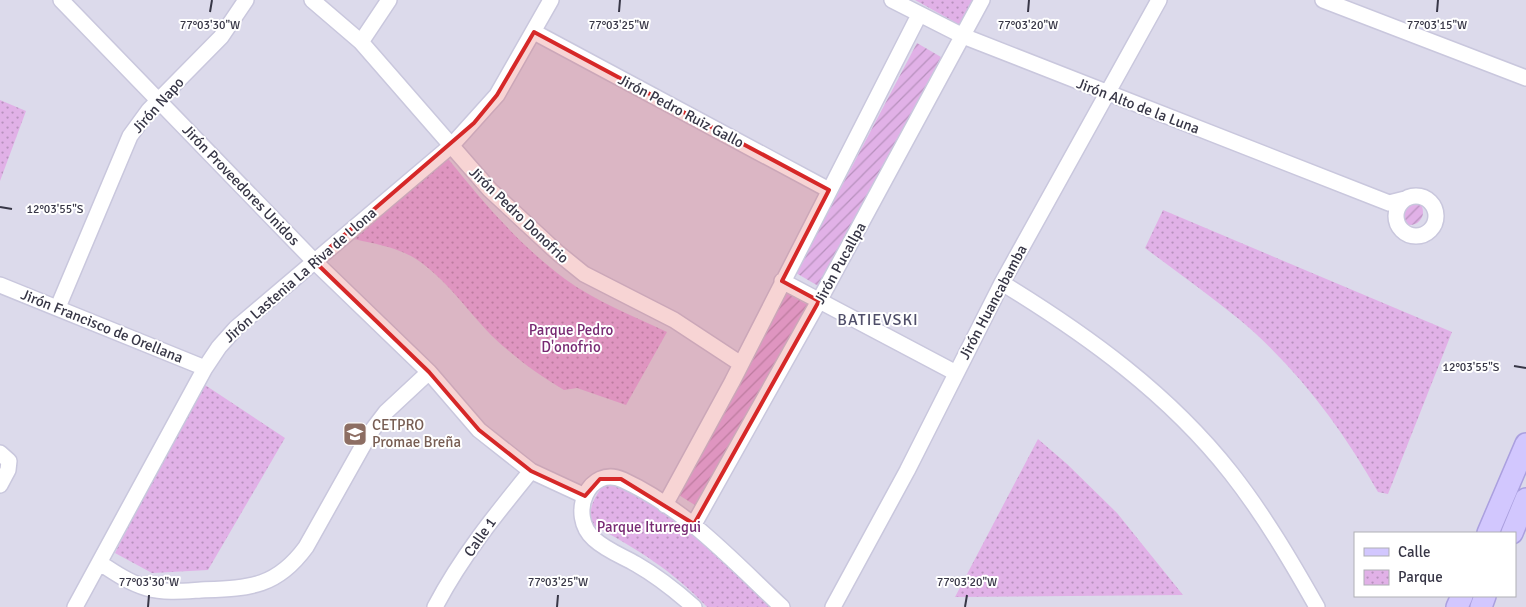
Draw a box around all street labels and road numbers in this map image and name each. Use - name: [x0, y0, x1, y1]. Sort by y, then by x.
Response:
- street label: Jirón Pedro Ruiz Gallo: [615, 70, 747, 152]
- street label: Jirón Napo: [128, 73, 188, 137]
- street label: Jirón Alto de la Luna: [1074, 74, 1202, 138]
- street label: Jirón Proveedores Unidos: [179, 121, 304, 249]
- street label: Jirón Pedro Donofrio: [465, 163, 573, 267]
- street label: Jirón Lastenia La Riva de Llona: [220, 204, 380, 346]
- street label: Jirón Pucallpa: [810, 219, 870, 307]
- street label: Jirón Huancabamba: [955, 242, 1031, 362]
- street label: Jirón Francisco de Orellana: [18, 285, 186, 367]
- street label: Calle 1: [460, 514, 500, 560]

